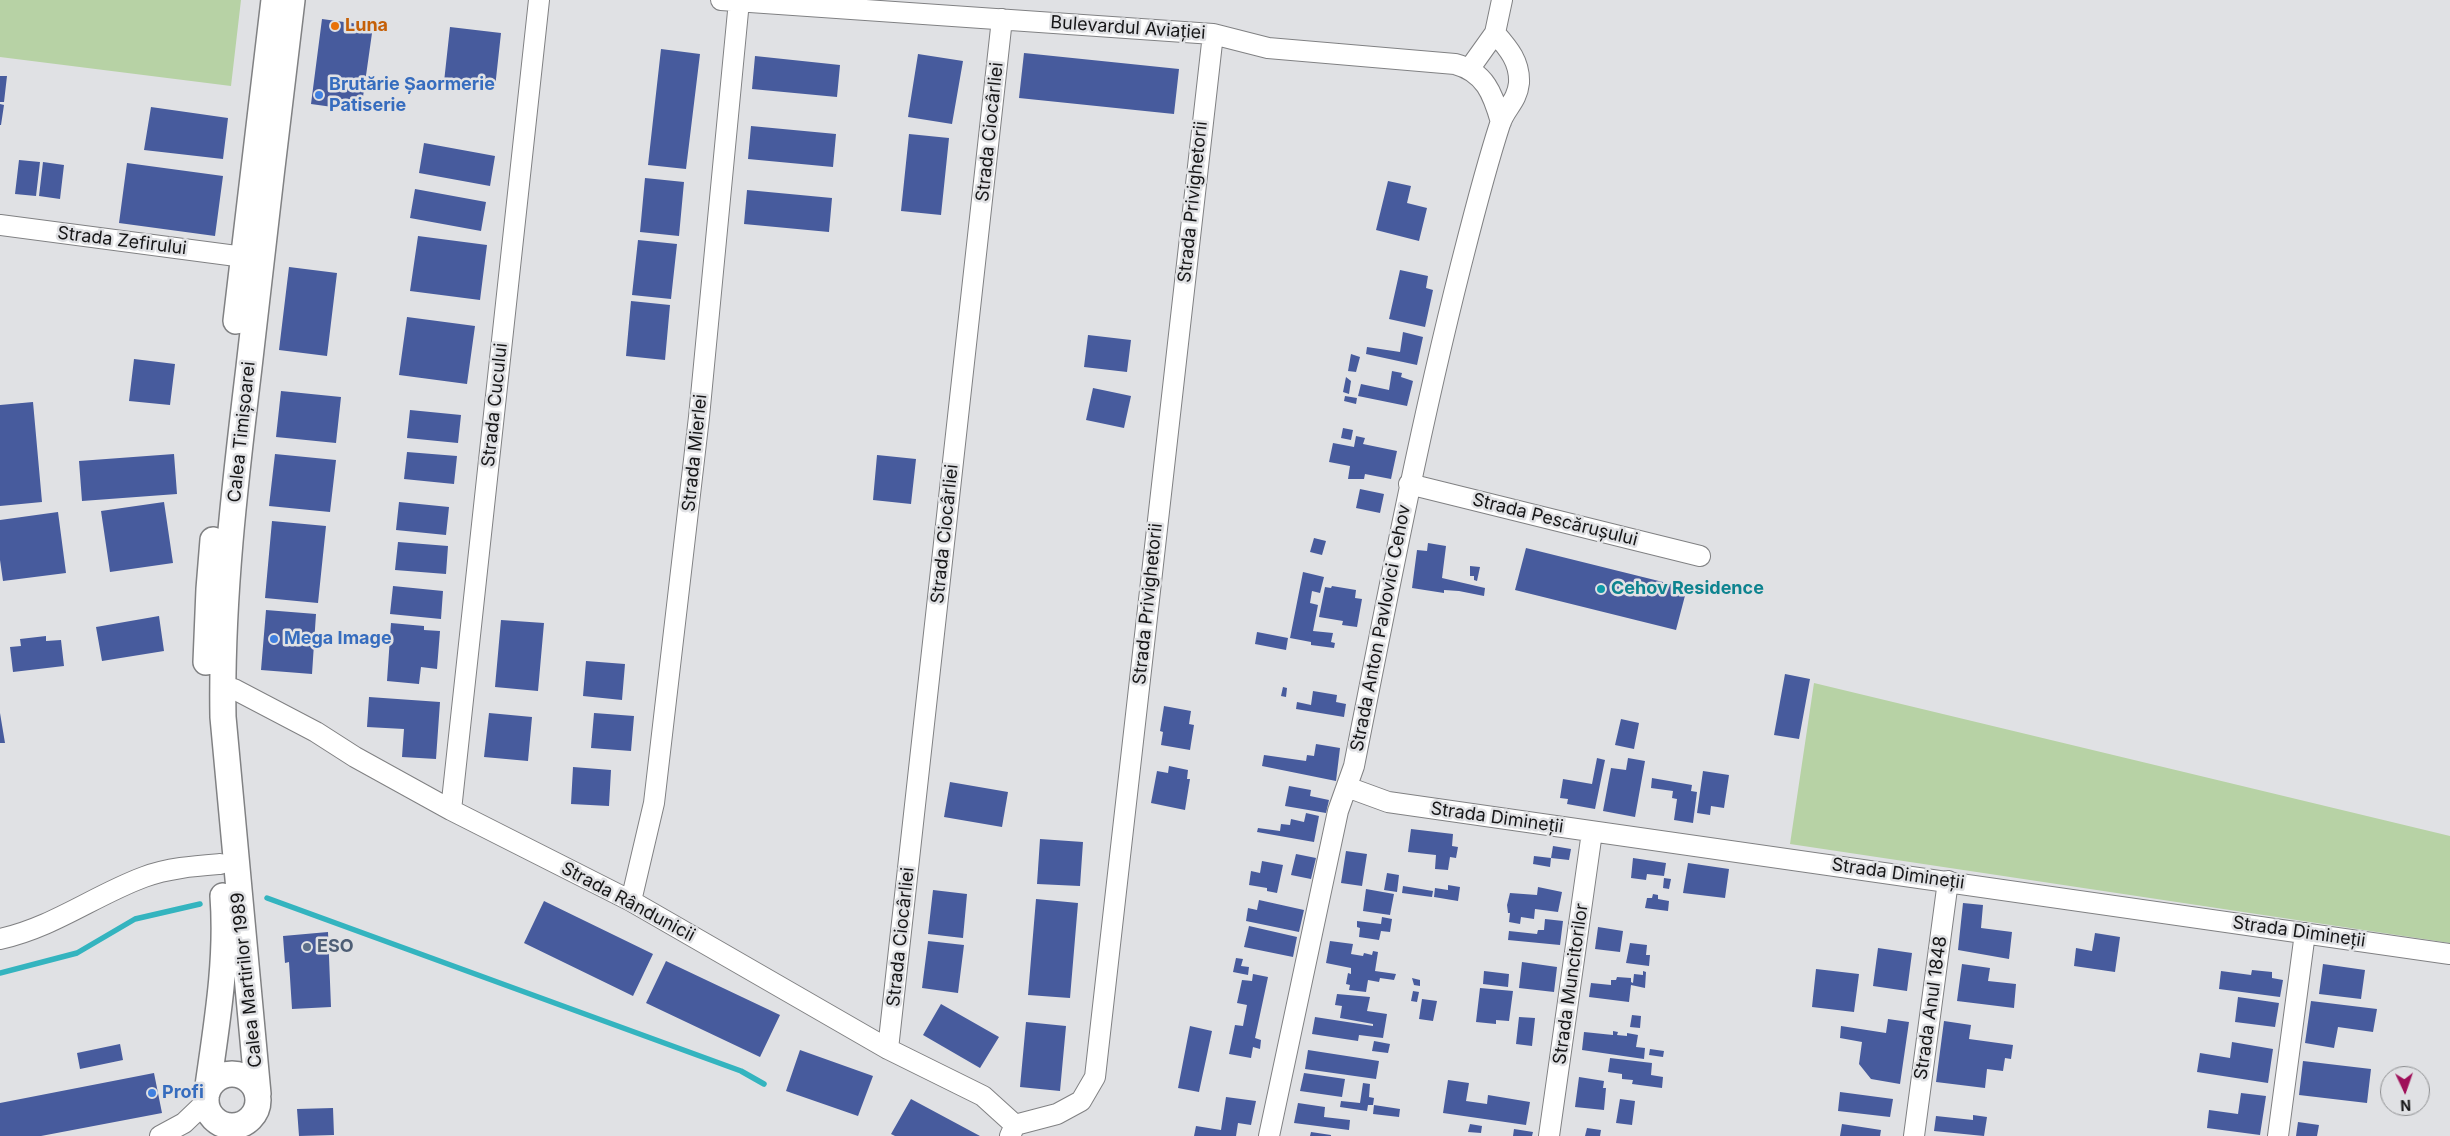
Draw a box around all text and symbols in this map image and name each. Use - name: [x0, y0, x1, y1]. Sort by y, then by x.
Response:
- street label: Bulevardul Aviației: [1050, 12, 1206, 44]
- place label: Luna: [345, 15, 388, 37]
- marker: Luna: [329, 20, 341, 32]
- street label: Strada Ciocârliei: [972, 61, 1008, 203]
- place label: Brutărie Șaormerie Patiserie: [329, 74, 495, 116]
- marker: Brutărie Șaormerie Patiserie: [313, 89, 325, 101]
- street label: Strada Privighetorii: [1174, 120, 1212, 284]
- street label: Strada Zefirului: [56, 222, 188, 260]
- street label: Strada Cucului: [478, 342, 512, 468]
- street label: Calea Timișoarei: [224, 361, 260, 503]
- street label: Strada Mierlei: [678, 393, 712, 513]
- street label: Strada Ciocârliei: [927, 463, 963, 605]
- street label: Strada Pescărușului: [1470, 489, 1640, 551]
- street label: Strada Anton Pavlovici Cehov: [1346, 503, 1416, 753]
- street label: Strada Privighetorii: [1129, 522, 1167, 686]
- place label: Cehov Residence: [1611, 578, 1764, 600]
- marker: Cehov Residence: [1595, 583, 1607, 595]
- place label: Mega Image: [284, 628, 392, 650]
- marker: Mega Image: [268, 633, 280, 645]
- street label: Strada Dimineții: [1429, 798, 1565, 838]
- street label: Strada Dimineții: [1830, 854, 1966, 894]
- street label: Strada Rândunicii: [557, 858, 699, 946]
- street label: Strada Ciocârliei: [883, 866, 919, 1008]
- street label: Calea Martirilor 1989: [227, 891, 267, 1069]
- street label: Strada Muncitorilor: [1549, 902, 1593, 1066]
- street label: Strada Dimineții: [2231, 912, 2367, 952]
- street label: Strada Anul 1848: [1910, 935, 1952, 1081]
- place label: ESO: [317, 936, 354, 958]
- marker: ESO: [301, 941, 313, 953]
- north arrow: [2380, 1066, 2430, 1116]
- place label: Profi: [162, 1082, 204, 1104]
- marker: Profi: [146, 1087, 158, 1099]
- text: N: [2400, 1097, 2412, 1114]

